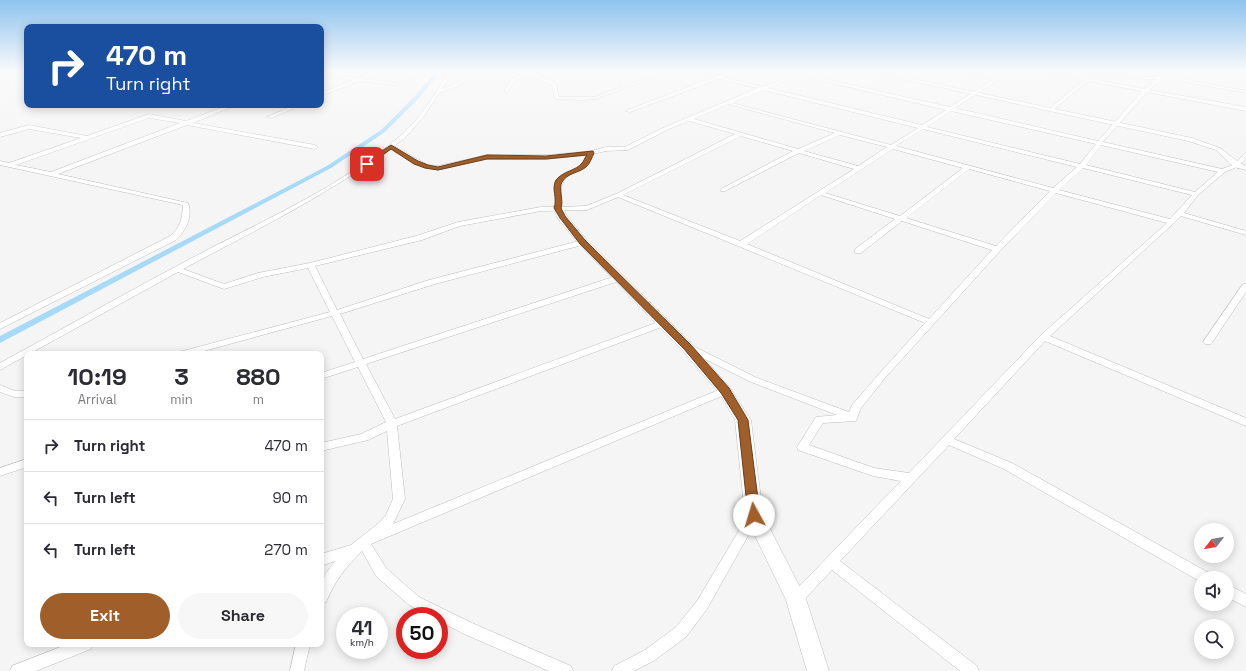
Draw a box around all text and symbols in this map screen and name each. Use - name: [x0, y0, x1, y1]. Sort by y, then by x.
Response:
- text: 470 m: [106, 37, 187, 73]
- icon: right: [40, 40, 92, 92]
- text: Turn right: [106, 72, 190, 95]
- pin: [350, 147, 384, 181]
- icon: arrive: [356, 153, 378, 175]
- text: 10:19: [68, 361, 127, 392]
- text: 3: [174, 361, 189, 392]
- text: 880: [236, 361, 280, 392]
- text: Arrival: [78, 391, 116, 408]
- text: min: [170, 391, 193, 408]
- text: m: [253, 391, 264, 408]
- icon: right: [40, 435, 62, 457]
- text: Turn right: [74, 436, 145, 455]
- text: 470 m: [264, 436, 308, 455]
- icon: left: [40, 487, 62, 509]
- text: Turn left: [74, 488, 136, 507]
- text: 90 m: [272, 488, 308, 507]
- position arrow: [733, 494, 775, 536]
- north arrow: [1194, 523, 1234, 563]
- map controls: [1194, 523, 1234, 659]
- icon: left: [40, 539, 62, 561]
- text: Turn left: [74, 540, 136, 559]
- text: 270 m: [264, 540, 308, 559]
- button: sound: [1194, 571, 1234, 611]
- button: Exit: [40, 593, 170, 639]
- button: Share: [178, 593, 308, 639]
- speed limit sign: 50: [396, 607, 448, 659]
- text: 41: [352, 615, 373, 641]
- button: search: [1194, 619, 1234, 659]
- text: km/h: [350, 636, 374, 649]

